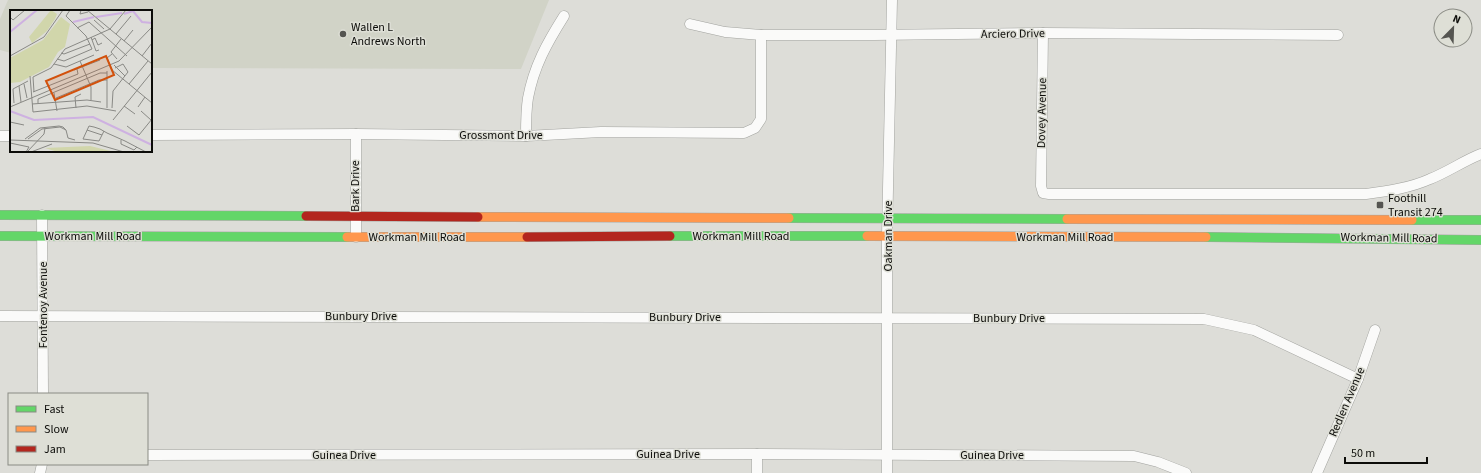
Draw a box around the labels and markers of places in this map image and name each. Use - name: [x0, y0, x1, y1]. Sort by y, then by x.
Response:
- place label: Wallen L Andrews North: [351, 19, 426, 50]
- marker: Wallen L Andrews North: [338, 29, 348, 39]
- place label: Foothill Transit 274: [1388, 190, 1443, 221]
- marker: Foothill Transit 274: [1375, 200, 1385, 210]

